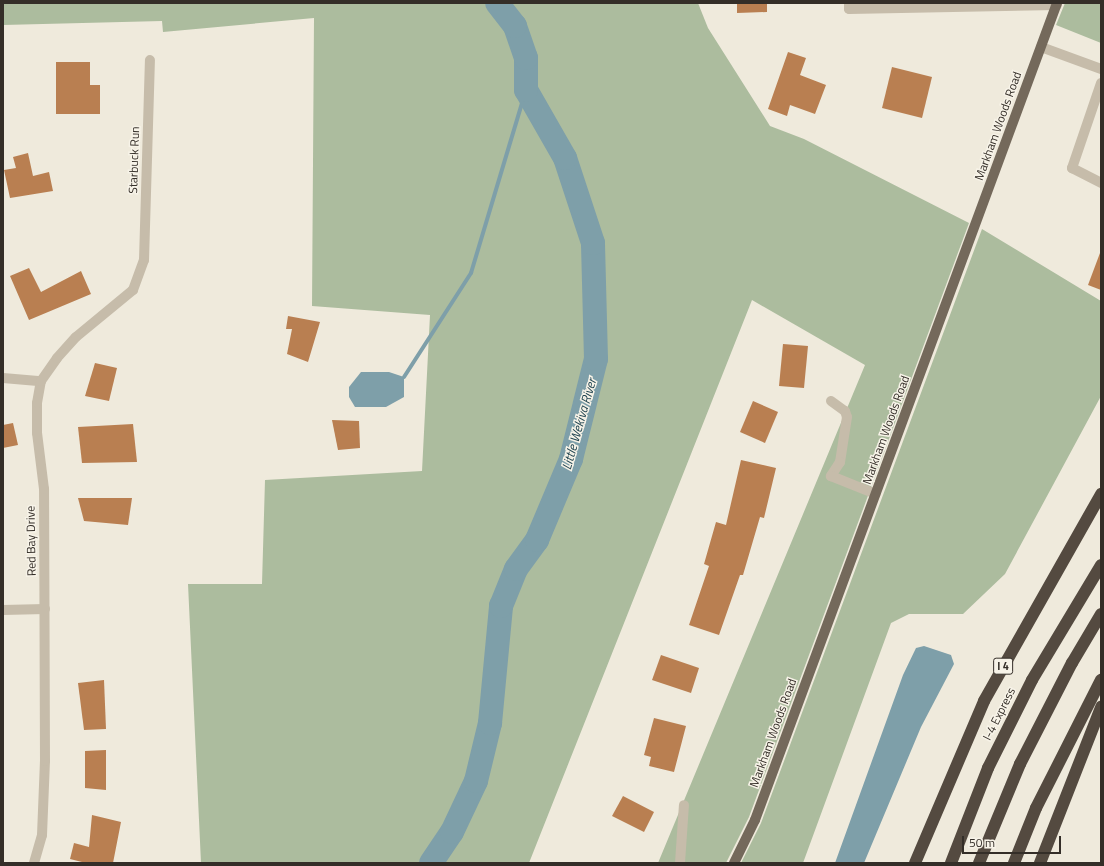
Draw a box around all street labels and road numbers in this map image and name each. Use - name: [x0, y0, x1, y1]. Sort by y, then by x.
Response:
- street label: Markham Woods Road: [972, 70, 1024, 182]
- street label: Starbuck Run: [126, 126, 142, 194]
- street label: Markham Woods Road: [860, 374, 912, 486]
- street label: Red Bay Drive: [23, 506, 39, 576]
- road number: I 4: [993, 657, 1013, 675]
- street label: Markham Woods Road: [747, 677, 799, 789]
- street label: I-4 Express: [980, 685, 1018, 743]

